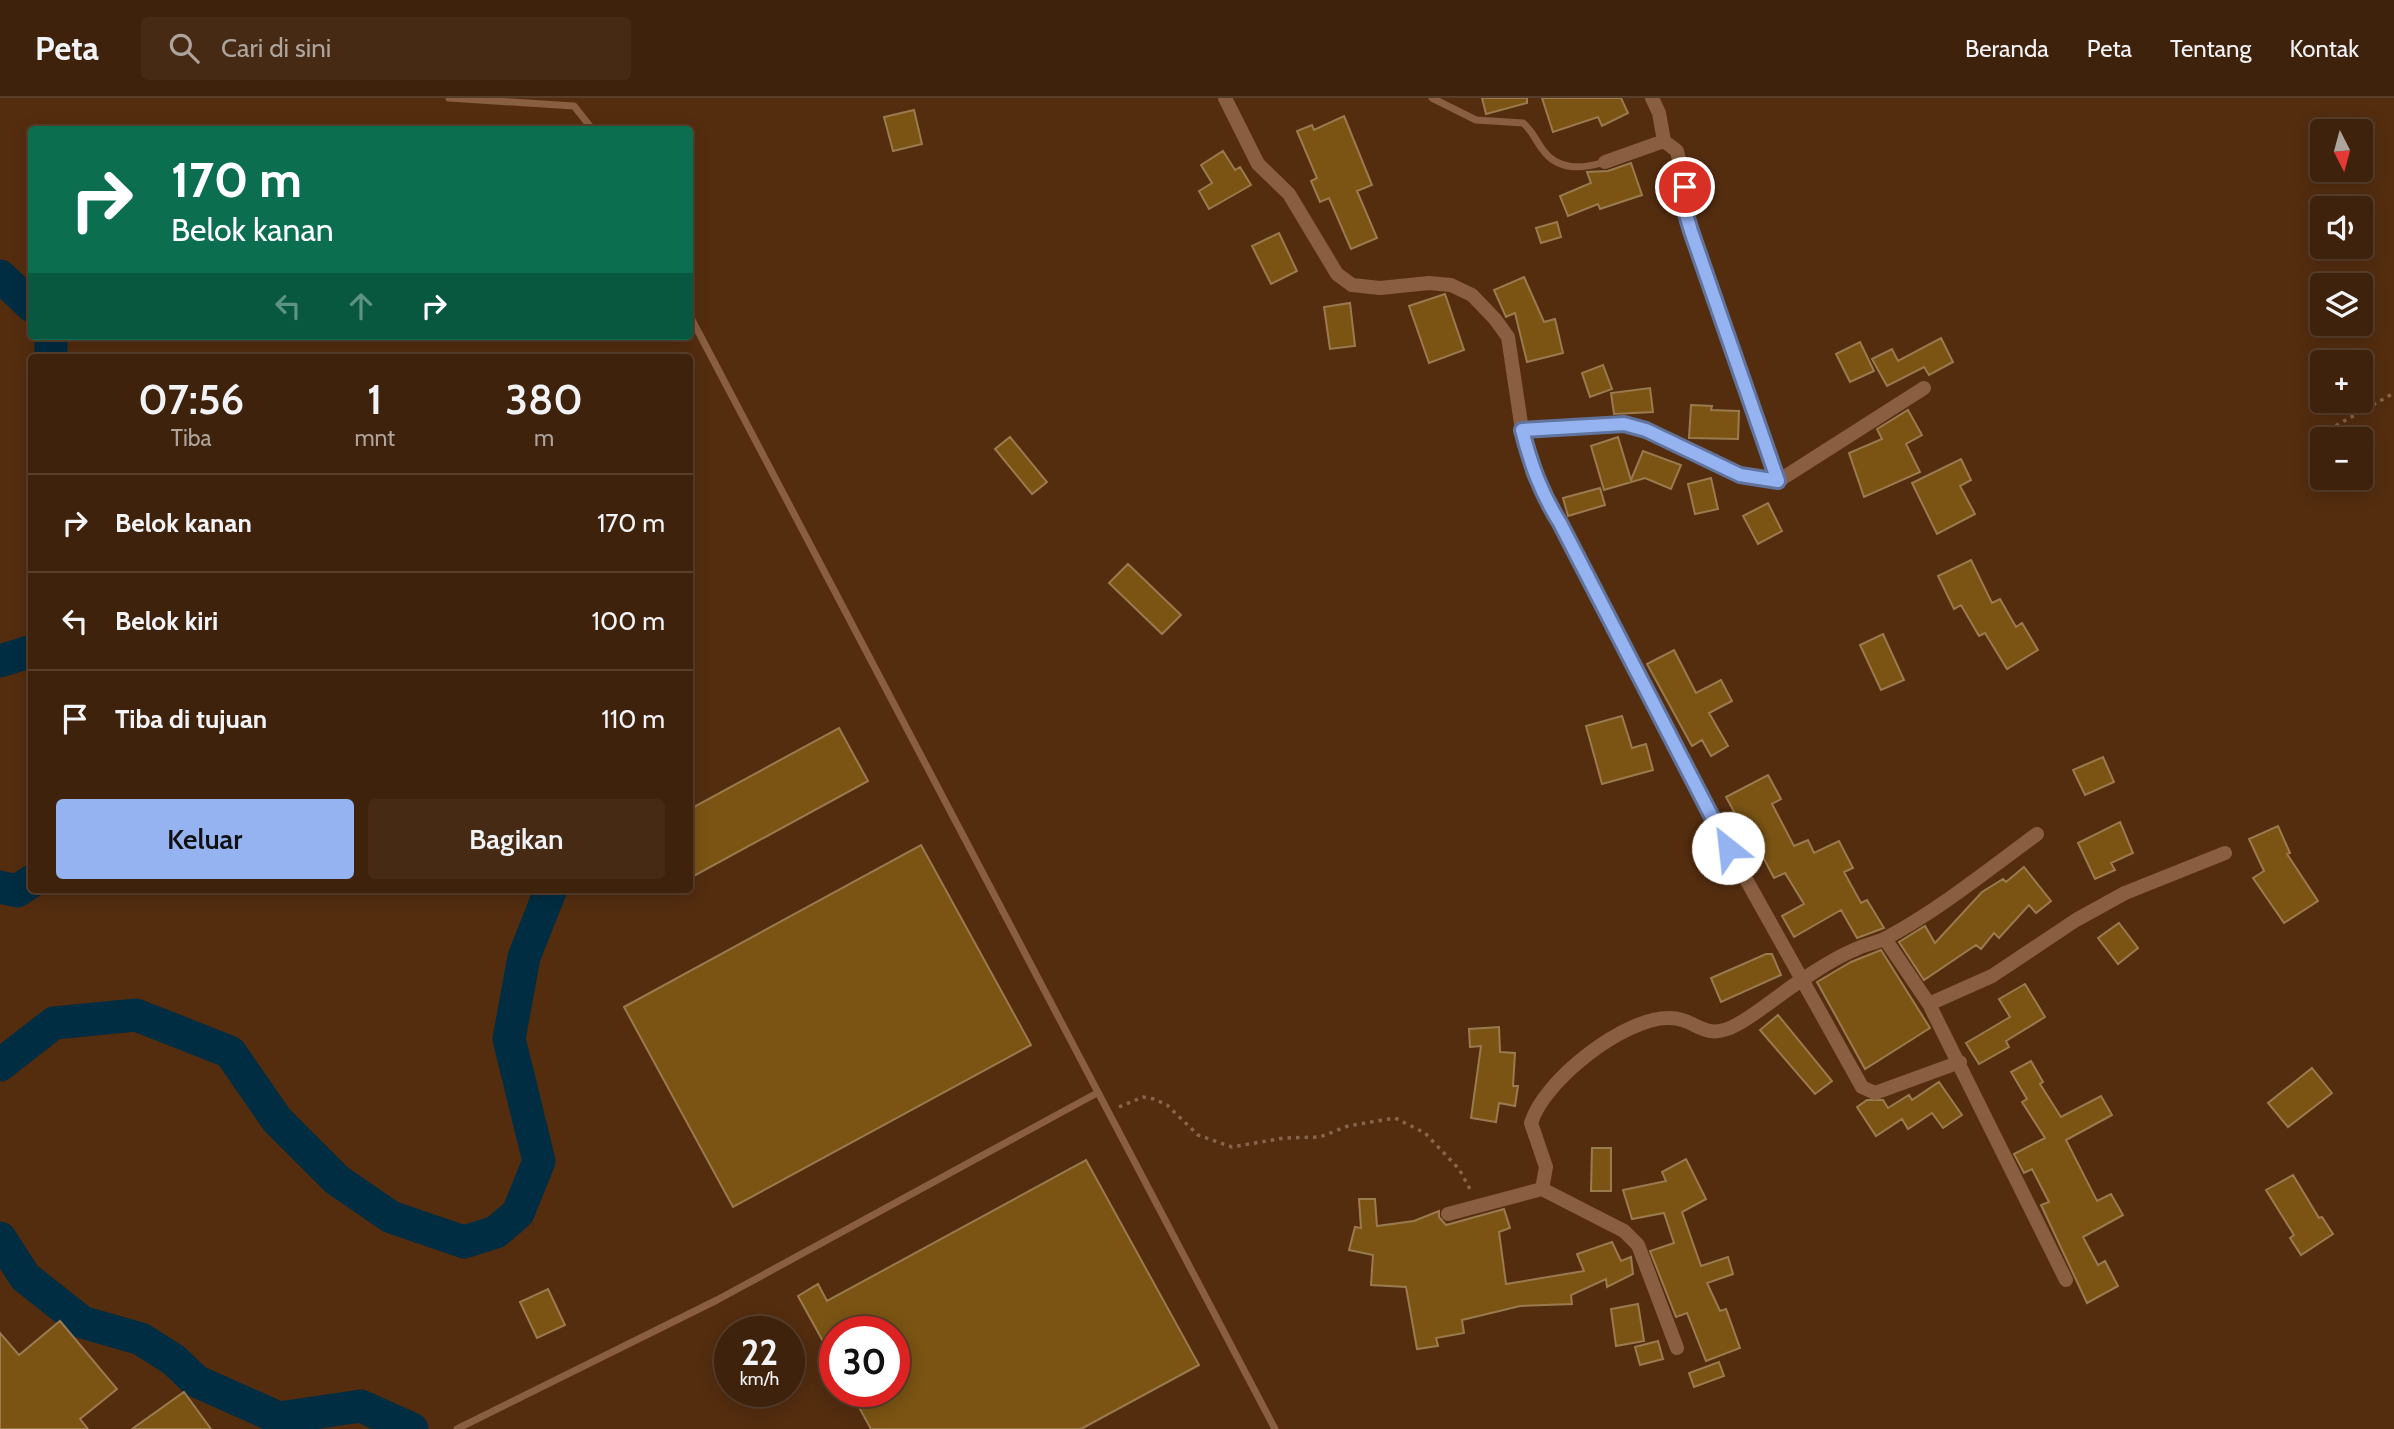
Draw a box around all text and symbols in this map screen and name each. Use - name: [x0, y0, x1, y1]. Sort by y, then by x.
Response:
- search box: [141, 17, 631, 80]
- text: Peta: [35, 28, 99, 68]
- icon: search: [165, 29, 203, 67]
- text: Cari di sini: [221, 32, 331, 64]
- text: Beranda: [1965, 34, 2049, 63]
- text: Peta: [2087, 34, 2132, 63]
- text: Tentang: [2170, 34, 2251, 63]
- text: Kontak: [2289, 34, 2359, 63]
- north arrow: [2310, 119, 2373, 182]
- map controls: [2310, 119, 2373, 490]
- text: 170 m: [171, 150, 302, 209]
- icon: right: [56, 154, 147, 245]
- pin: [1655, 157, 1715, 217]
- icon: arrive: [1666, 168, 1704, 206]
- button: sound: [2310, 196, 2373, 259]
- text: Belok kanan: [171, 210, 334, 249]
- button: layers: [2310, 273, 2373, 336]
- icon: left: [269, 287, 307, 325]
- icon: ahead: [342, 287, 380, 325]
- icon: right: [415, 287, 453, 325]
- button: +: [2310, 350, 2373, 413]
- text: 07:56: [138, 373, 244, 425]
- text: 1: [367, 373, 382, 425]
- text: 380: [505, 373, 583, 425]
- text: Tiba: [171, 424, 212, 452]
- text: mnt: [354, 424, 395, 452]
- text: m: [534, 424, 554, 452]
- button: −: [2310, 427, 2373, 490]
- icon: right: [56, 504, 94, 542]
- text: Belok kanan: [115, 507, 252, 539]
- text: 170 m: [597, 507, 665, 539]
- icon: left: [56, 602, 94, 640]
- text: Belok kiri: [115, 605, 218, 637]
- text: 100 m: [592, 605, 665, 637]
- icon: arrive: [56, 700, 94, 738]
- text: Tiba di tujuan: [115, 703, 267, 735]
- text: 110 m: [601, 703, 665, 735]
- button: Keluar: [56, 799, 354, 879]
- button: Bagikan: [368, 799, 665, 879]
- position arrow: [1691, 811, 1765, 885]
- speed limit sign: 30: [819, 1316, 910, 1407]
- text: 22: [741, 1331, 778, 1374]
- text: km/h: [740, 1368, 779, 1390]

